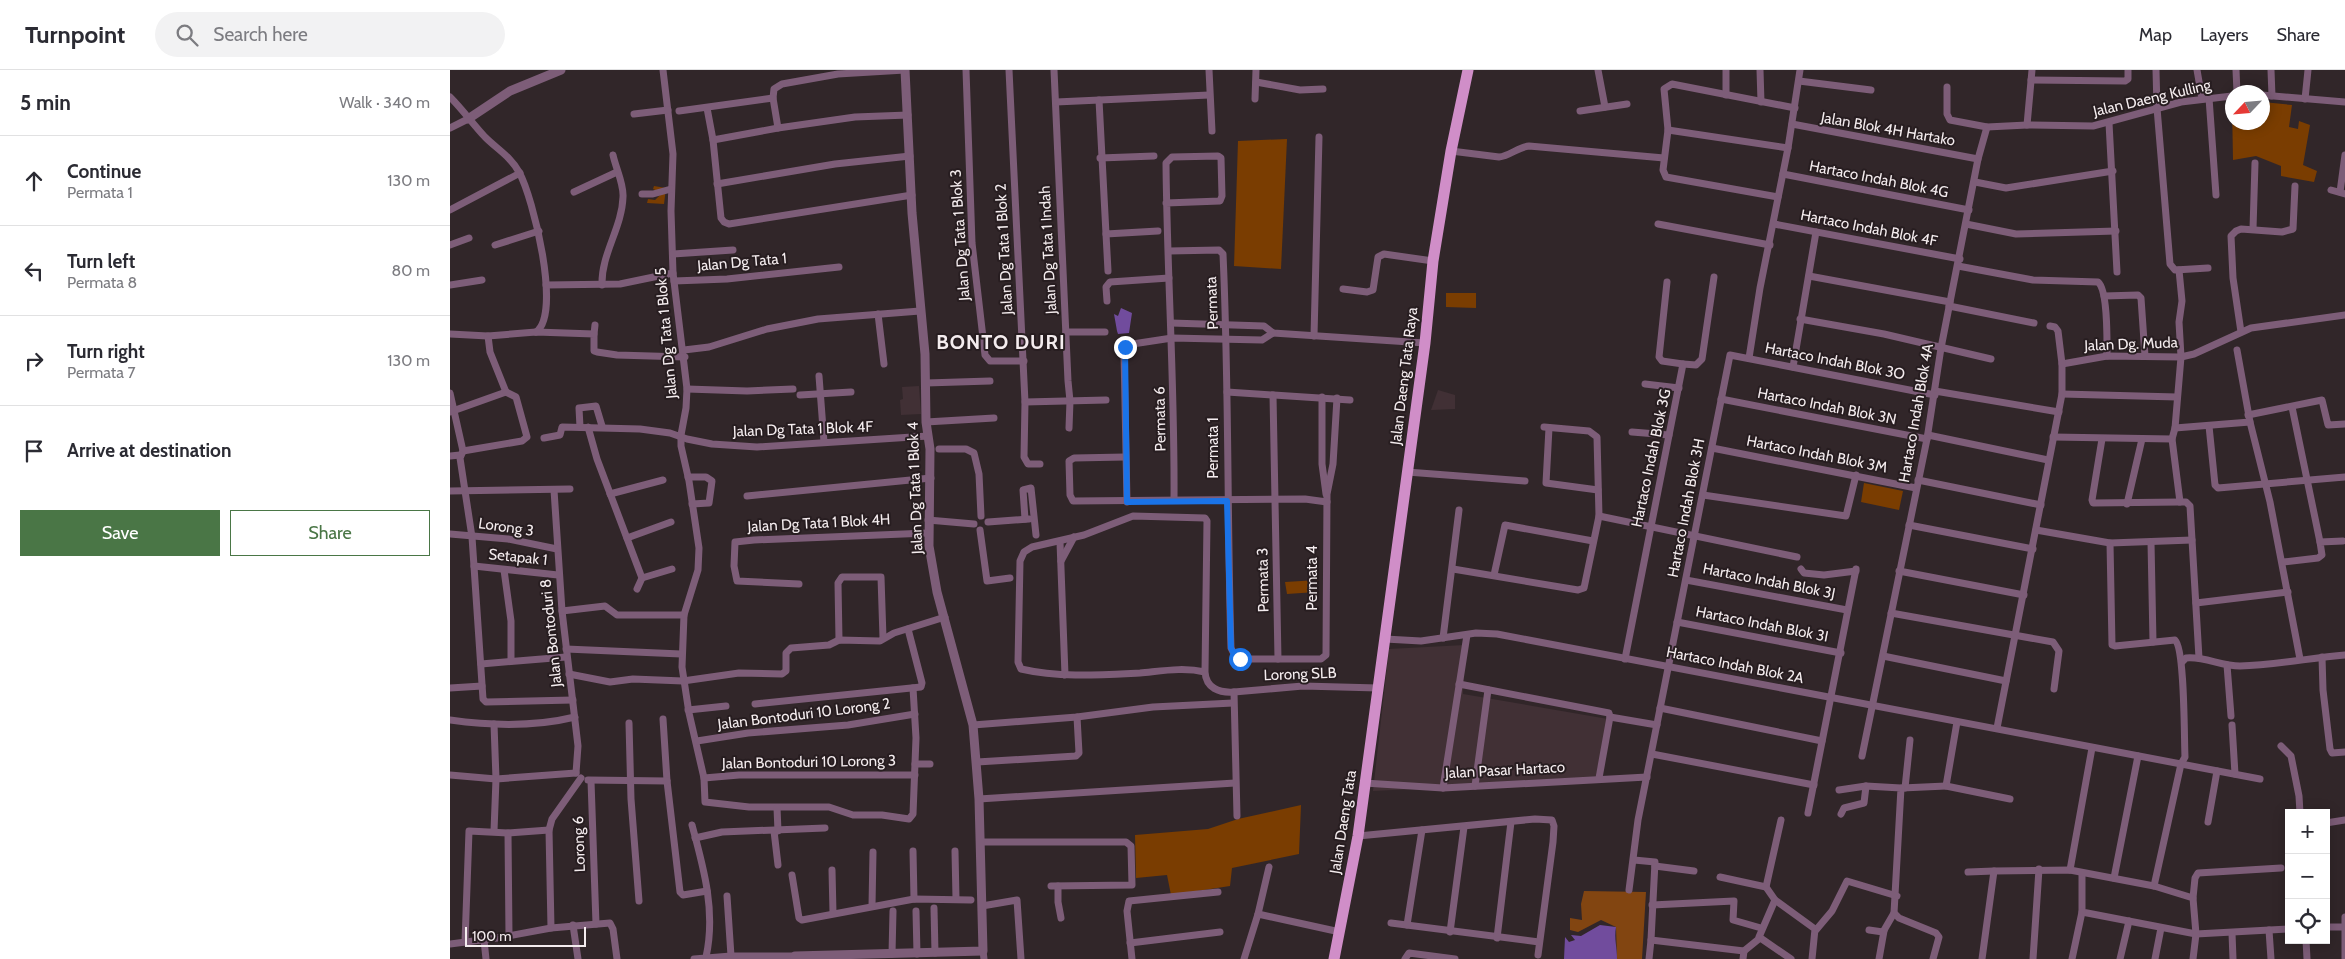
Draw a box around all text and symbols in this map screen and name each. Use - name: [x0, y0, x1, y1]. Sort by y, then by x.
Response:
- search box: [155, 12, 505, 57]
- text: Turnpoint: [25, 20, 125, 49]
- icon: search: [173, 21, 201, 49]
- text: Search here: [213, 23, 308, 46]
- text: Map: [2139, 24, 2172, 46]
- text: Layers: [2200, 24, 2249, 46]
- text: Share: [2277, 24, 2320, 46]
- street label: Jalan Daeng Kulling: [2090, 76, 2213, 121]
- north arrow: [2225, 85, 2270, 130]
- text: 5 min: [20, 90, 71, 115]
- text: Walk · 340 m: [339, 93, 430, 112]
- street label: Jalan Blok 4H Hartako: [1819, 108, 1957, 150]
- street label: Hartaco Indah Blok 4G: [1808, 157, 1950, 201]
- text: Continue: [67, 160, 141, 183]
- icon: ahead: [20, 167, 48, 195]
- street label: Jalan Dg Tata 1 Blok 3: [946, 169, 974, 302]
- text: 130 m: [387, 171, 430, 190]
- text: Permata 1: [67, 183, 133, 202]
- street label: Jalan Dg Tata 1 Blok 2: [992, 183, 1016, 316]
- street label: Jalan Dg Tata 1 Indah: [1036, 185, 1060, 316]
- street label: Hartaco Indah Blok 4F: [1799, 206, 1939, 250]
- street label: Jalan Dg Tata 1: [696, 249, 787, 275]
- text: Turn left: [67, 250, 135, 273]
- icon: left: [20, 257, 48, 285]
- text: 80 m: [392, 261, 430, 280]
- street label: Jalan Dg Tata 1 Blok 5: [651, 267, 681, 400]
- text: Permata 8: [67, 273, 137, 292]
- street label: Permata: [1202, 275, 1222, 330]
- street label: Jalan Daeng Tata Raya: [1387, 305, 1421, 447]
- district label: BONTO DURI: [936, 330, 1066, 354]
- street label: Jalan Dg. Muda: [2083, 333, 2179, 355]
- route end: [1114, 336, 1137, 359]
- street label: Hartaco Indah Blok 3O: [1763, 339, 1907, 383]
- text: Turn right: [67, 340, 145, 363]
- street label: Hartaco Indah Blok 4A: [1895, 341, 1937, 484]
- icon: right: [20, 347, 48, 375]
- text: 130 m: [387, 351, 430, 370]
- text: Permata 7: [67, 363, 135, 382]
- street label: Hartaco Indah Blok 3N: [1756, 384, 1898, 428]
- street label: Permata 6: [1150, 386, 1170, 452]
- street label: Hartaco Indah Blok 3G: [1628, 387, 1674, 529]
- street label: Permata 1: [1204, 417, 1222, 479]
- street label: Jalan Dg Tata 1 Blok 4F: [732, 418, 874, 440]
- street label: Jalan Dg Tata 1 Blok 4: [904, 421, 926, 555]
- street label: Hartaco Indah Blok 3M: [1745, 432, 1889, 476]
- icon: arrive: [20, 437, 48, 465]
- street label: Hartaco Indah Blok 3H: [1664, 437, 1708, 579]
- text: Arrive at destination: [67, 439, 231, 462]
- button: Save: [20, 510, 220, 556]
- button: Share: [230, 510, 430, 556]
- street label: Jalan Dg Tata 1 Blok 4H: [746, 510, 891, 536]
- street label: Lorong 3: [477, 514, 535, 540]
- street label: Setapak 1: [488, 545, 548, 569]
- street label: Permata 4: [1303, 545, 1321, 611]
- street label: Permata 3: [1253, 547, 1273, 613]
- street label: Hartaco Indah Blok 3J: [1701, 559, 1837, 603]
- street label: Jalan Bontoduri 8: [536, 578, 566, 689]
- street label: Hartaco Indah Blok 3I: [1694, 602, 1830, 646]
- street label: Hartaco Indah Blok 2A: [1665, 643, 1806, 687]
- route start: [1229, 648, 1252, 671]
- street label: Lorong SLB: [1263, 664, 1337, 684]
- street label: Jalan Bontoduri 10 Lorong 2: [716, 694, 891, 734]
- street label: Jalan Bontoduri 10 Lorong 3: [721, 751, 896, 773]
- street label: Jalan Pasar Hartaco: [1444, 758, 1565, 782]
- street label: Jalan Daeng Tata: [1326, 768, 1360, 876]
- map controls: [2285, 809, 2330, 944]
- button: +: [2285, 809, 2330, 854]
- street label: Lorong 6: [569, 816, 589, 872]
- button: −: [2285, 854, 2330, 899]
- button: locate: [2285, 899, 2330, 944]
- scale bar: [465, 924, 586, 947]
- text: 100 m: [472, 927, 512, 945]

